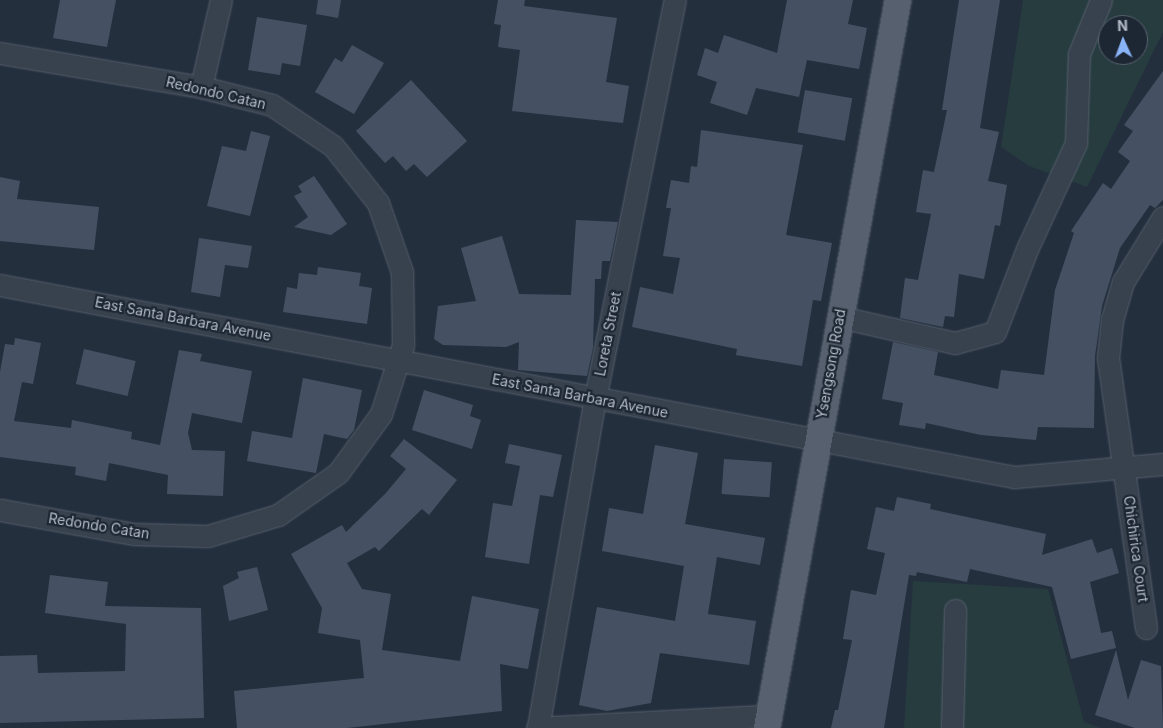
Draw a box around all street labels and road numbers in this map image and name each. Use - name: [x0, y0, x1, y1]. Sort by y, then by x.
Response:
- street label: Redondo Catan: [164, 73, 268, 113]
- street label: Loreta Street: [592, 290, 624, 378]
- street label: East Santa Barbara Avenue: [94, 294, 272, 344]
- street label: Ysengsong Road: [813, 308, 849, 420]
- street label: East Santa Barbara Avenue: [491, 371, 669, 421]
- street label: Chichirica Court: [1120, 495, 1152, 603]
- street label: Redondo Catan: [47, 510, 151, 542]

